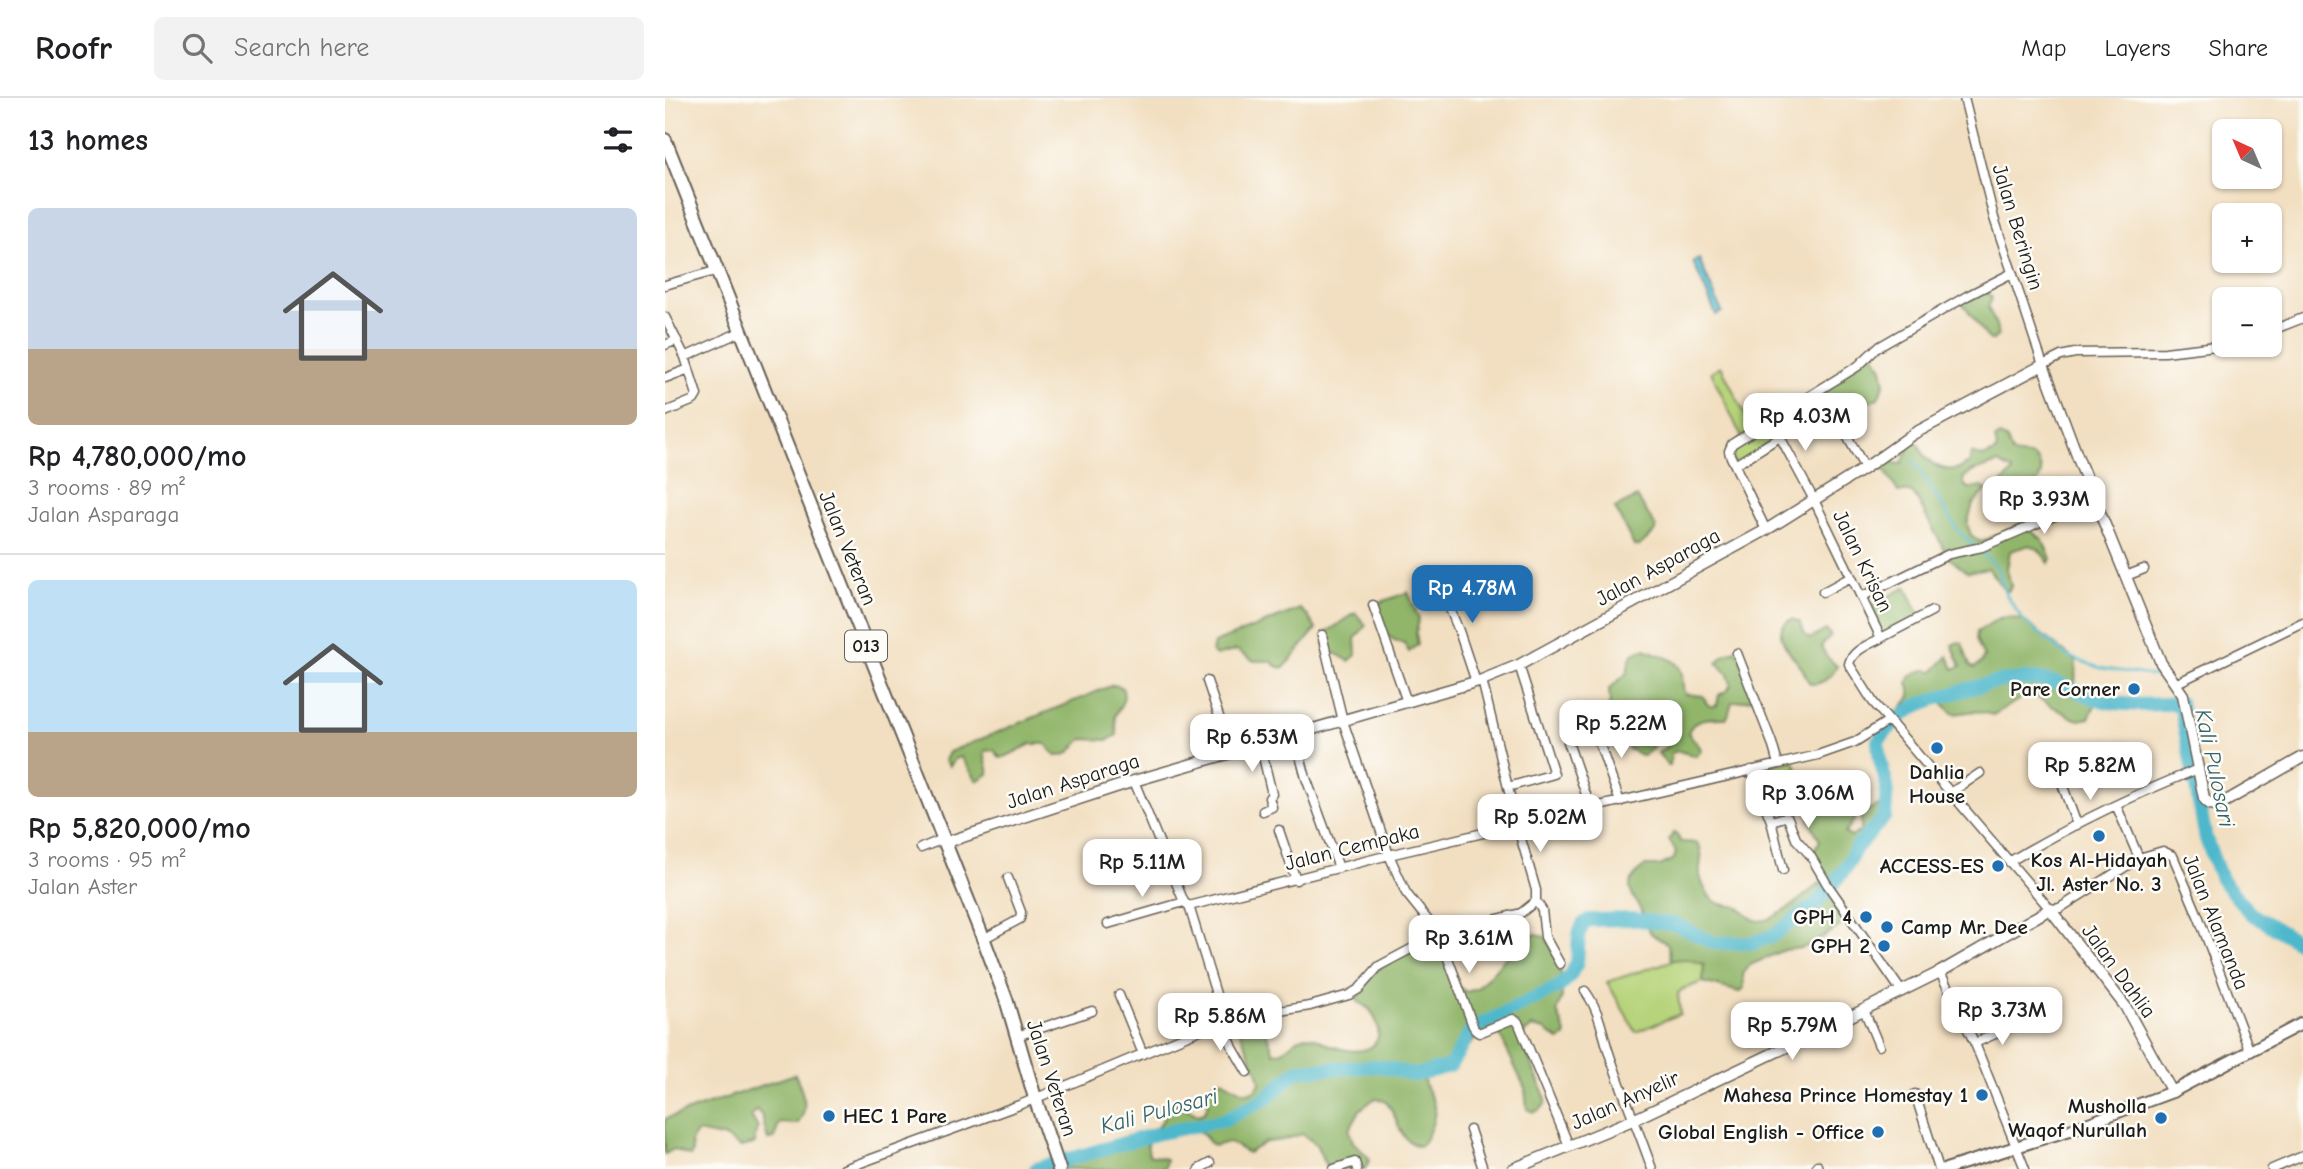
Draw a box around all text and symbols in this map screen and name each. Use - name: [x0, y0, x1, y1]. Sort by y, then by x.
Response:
- search box: [154, 17, 644, 80]
- text: Roofr: [35, 29, 112, 67]
- icon: search: [178, 29, 216, 67]
- text: Search here: [234, 33, 369, 63]
- text: Map: [2021, 34, 2067, 62]
- text: Layers: [2105, 34, 2170, 62]
- text: Share: [2208, 34, 2268, 62]
- north arrow: [2212, 119, 2282, 189]
- map controls: [2212, 119, 2282, 357]
- icon: filters: [599, 121, 637, 159]
- text: 13 homes: [28, 123, 148, 158]
- street label: Jalan Beringin: [1987, 161, 2049, 293]
- button: +: [2212, 203, 2282, 273]
- icon: home: [270, 253, 396, 379]
- button: −: [2212, 287, 2282, 357]
- pin: Rp 4.03M: [1733, 394, 1877, 453]
- text: Rp 4.03M: [1759, 402, 1851, 429]
- text: Rp 4,780,000/mo: [28, 439, 246, 474]
- text: 3 rooms · 89 m²: [28, 474, 185, 501]
- pin: Rp 3.93M: [1972, 476, 2116, 536]
- text: Rp 3.93M: [1999, 485, 2090, 512]
- street label: Jalan Veteran: [814, 487, 882, 609]
- text: Jalan Asparaga: [28, 501, 179, 528]
- street label: Jalan Krisan: [1828, 506, 1898, 616]
- street label: Jalan Asparaga: [1592, 523, 1724, 611]
- pin: Rp 4.78M: [1400, 566, 1544, 625]
- text: Rp 4.78M: [1428, 574, 1516, 601]
- icon: home: [270, 625, 396, 751]
- road number: 013: [845, 631, 887, 662]
- place label: Pare Corner: [2010, 677, 2121, 701]
- marker: Pare Corner: [2126, 681, 2142, 697]
- pin: Rp 5.22M: [1549, 700, 1693, 760]
- water label: Kali Pulosari: [2189, 706, 2241, 830]
- text: Rp 5.22M: [1575, 709, 1667, 736]
- pin: Rp 6.53M: [1180, 714, 1324, 774]
- text: Rp 6.53M: [1206, 723, 1298, 750]
- marker: Dahlia House: [1929, 740, 1945, 756]
- pin: Rp 5.82M: [2018, 742, 2162, 802]
- street label: Jalan Asparaga: [1004, 748, 1142, 814]
- text: Rp 5.82M: [2044, 751, 2136, 778]
- place label: Dahlia House: [1909, 760, 1965, 808]
- pin: Rp 3.06M: [1736, 770, 1880, 830]
- text: Rp 3.06M: [1762, 779, 1854, 806]
- pin: Rp 5.02M: [1468, 794, 1612, 854]
- text: Rp 5.02M: [1493, 803, 1587, 830]
- text: Rp 5,820,000/mo: [28, 811, 251, 846]
- street label: Jalan Cempaka: [1282, 819, 1422, 875]
- marker: Kos Al-Hidayah Jl. Aster No. 3: [2091, 828, 2107, 844]
- pin: Rp 5.11M: [1070, 840, 1214, 899]
- text: 3 rooms · 95 m²: [28, 846, 186, 873]
- text: Rp 5.11M: [1099, 848, 1185, 875]
- place label: Kos Al-Hidayah Jl. Aster No. 3: [2031, 848, 2167, 896]
- street label: Jalan Alamanda: [2178, 851, 2254, 993]
- place label: ACCESS-ES: [1880, 854, 1984, 878]
- marker: ACCESS-ES: [1990, 858, 2006, 874]
- text: Jalan Aster: [28, 873, 137, 900]
- place label: GPH 4: [1793, 905, 1852, 929]
- marker: GPH 4: [1858, 909, 1874, 925]
- place label: Camp Mr. Dee: [1901, 915, 2028, 939]
- pin: Rp 3.61M: [1397, 916, 1541, 975]
- marker: Camp Mr. Dee: [1879, 919, 1895, 935]
- street label: Jalan Dahlia: [2077, 919, 2161, 1023]
- text: Rp 3.61M: [1425, 924, 1513, 951]
- place label: GPH 2: [1811, 934, 1870, 958]
- marker: GPH 2: [1876, 938, 1892, 954]
- pin: Rp 3.73M: [1930, 988, 2074, 1047]
- pin: Rp 5.86M: [1148, 993, 1292, 1053]
- text: Rp 3.73M: [1957, 996, 2047, 1023]
- text: Rp 5.86M: [1174, 1002, 1266, 1029]
- pin: Rp 5.79M: [1720, 1002, 1864, 1062]
- text: Rp 5.79M: [1747, 1011, 1837, 1038]
- street label: Jalan Veteran: [1022, 1017, 1082, 1139]
- street label: Jalan Anyelir: [1567, 1065, 1683, 1134]
- water label: Kali Pulosari: [1097, 1082, 1221, 1140]
- place label: Mahesa Prince Homestay 1: [1723, 1083, 1968, 1107]
- marker: Mahesa Prince Homestay 1: [1974, 1087, 1990, 1103]
- place label: Musholla Waqof Nurullah: [2008, 1094, 2147, 1142]
- place label: HEC 1 Pare: [843, 1104, 947, 1128]
- marker: HEC 1 Pare: [821, 1108, 837, 1124]
- marker: Musholla Waqof Nurullah: [2153, 1110, 2169, 1126]
- place label: Global English - Office: [1658, 1120, 1864, 1144]
- marker: Global English - Office: [1870, 1124, 1886, 1140]

